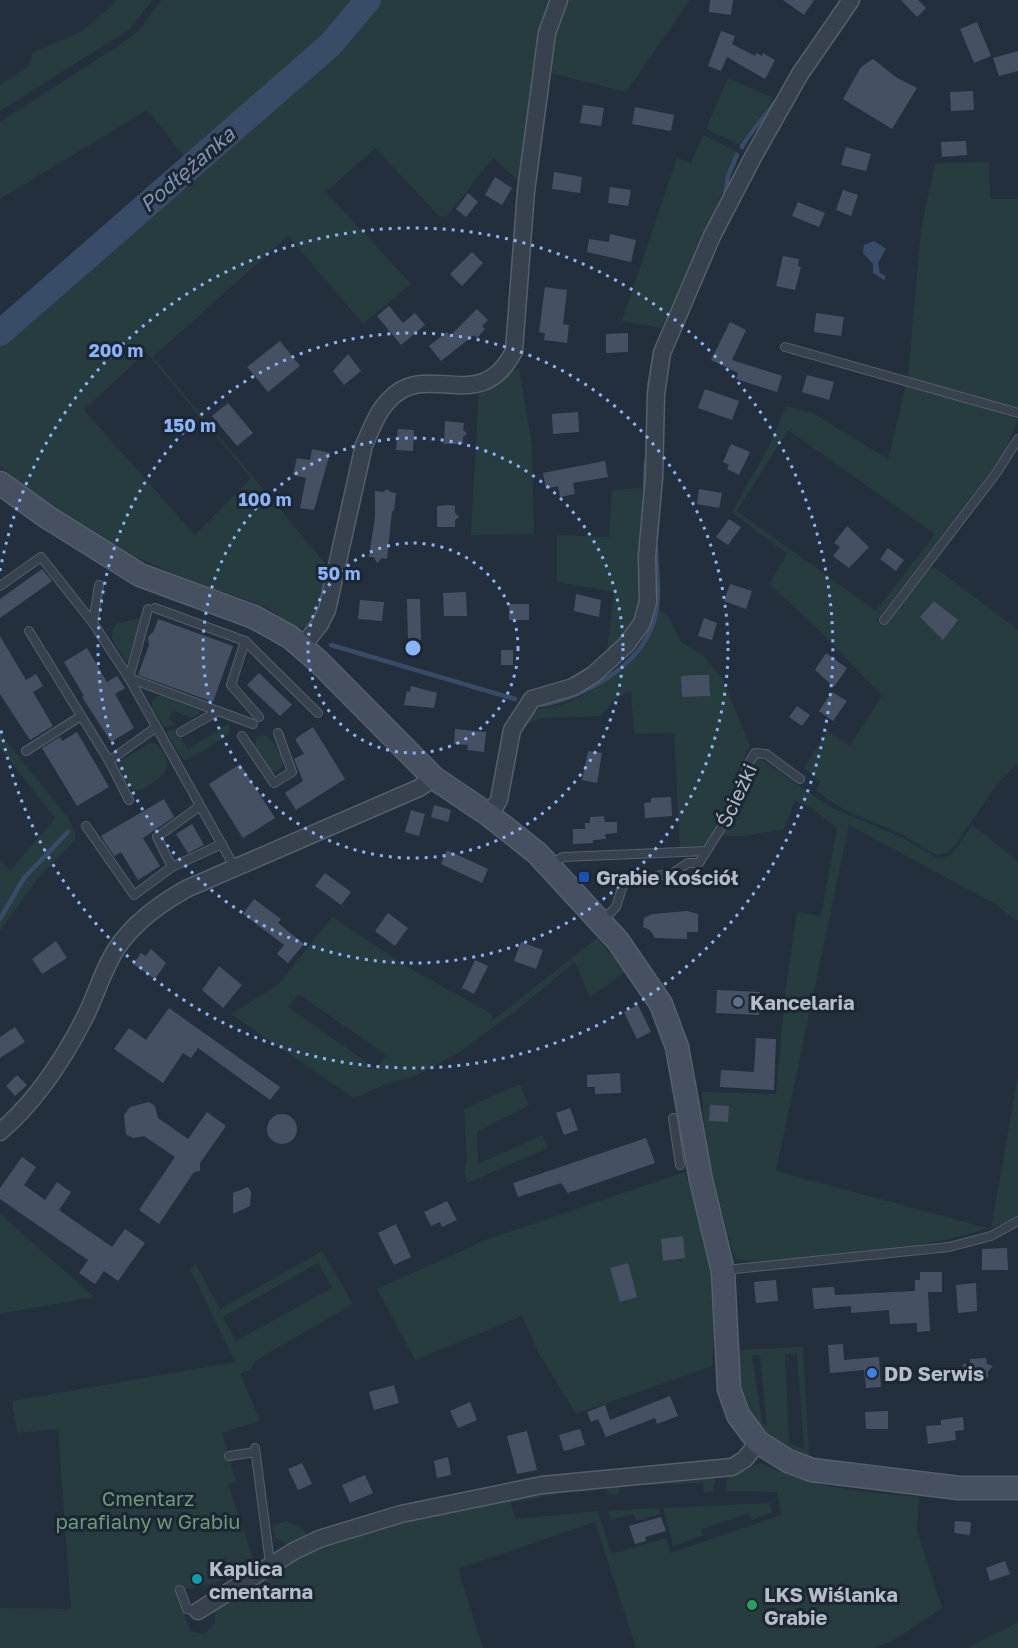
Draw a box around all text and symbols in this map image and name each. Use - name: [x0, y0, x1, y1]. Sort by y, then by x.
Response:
- water label: Podłężanka: [134, 120, 241, 217]
- text: 200 m: [89, 339, 143, 361]
- text: 150 m: [164, 414, 216, 436]
- text: 100 m: [239, 488, 291, 510]
- text: 50 m: [318, 562, 360, 584]
- centre of rings: [403, 638, 423, 658]
- street label: Ścieżki: [711, 759, 761, 831]
- place label: Grabie Kościół: [596, 865, 739, 889]
- marker: Grabie Kościół: [577, 870, 591, 884]
- place label: Kancelaria: [750, 990, 854, 1014]
- marker: Kancelaria: [731, 995, 745, 1009]
- place label: DD Serwis: [884, 1361, 984, 1385]
- marker: DD Serwis: [865, 1366, 879, 1380]
- park label: Cmentarz parafialny w Grabiu: [56, 1486, 240, 1533]
- place label: Kaplica cmentarna: [209, 1556, 313, 1603]
- marker: Kaplica cmentarna: [190, 1572, 204, 1586]
- place label: LKS Wiślanka Grabie: [764, 1582, 898, 1629]
- marker: LKS Wiślanka Grabie: [745, 1598, 759, 1612]

